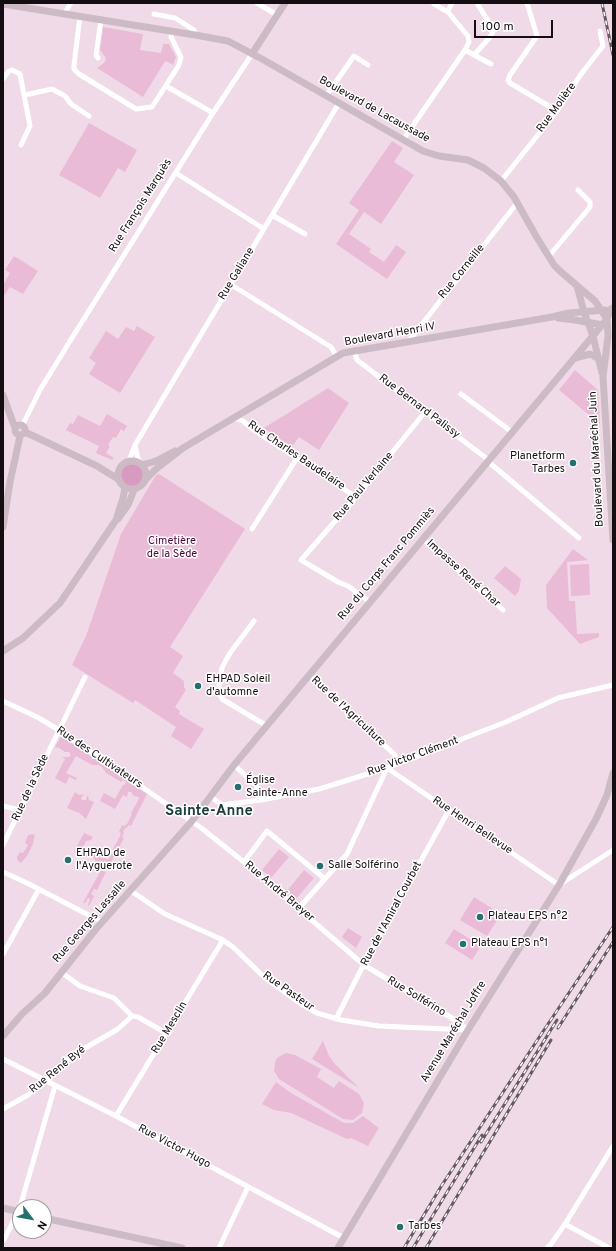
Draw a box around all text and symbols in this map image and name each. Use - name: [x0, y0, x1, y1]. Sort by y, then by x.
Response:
- scale bar: [476, 12, 555, 38]
- text: 100 m: [481, 19, 514, 35]
- street label: Boulevard de Lacaussade: [316, 74, 432, 146]
- street label: Rue Molière: [535, 81, 579, 135]
- street label: Rue François Marquès: [107, 157, 175, 255]
- street label: Rue Corneille: [436, 242, 488, 302]
- street label: Rue Galiane: [216, 245, 258, 303]
- street label: Boulevard Henri IV: [343, 320, 437, 350]
- street label: Rue Bernard Palissy: [376, 372, 462, 442]
- street label: Boulevard du Maréchal Juin: [587, 391, 607, 527]
- street label: Rue Charles Baudelaire: [245, 419, 347, 493]
- street label: Rue Paul Verlaine: [331, 450, 397, 524]
- place label: Planetform Tarbes: [510, 450, 565, 476]
- marker: Planetform Tarbes: [568, 458, 578, 468]
- street label: Rue du Corps Franc Pommiès: [336, 505, 438, 623]
- park label: Cimetière de la Sède: [147, 535, 197, 561]
- street label: Impasse René Char: [423, 537, 503, 611]
- place label: EHPAD Soleil d'automne: [206, 673, 270, 699]
- street label: Rue de l'Agriculture: [308, 674, 388, 750]
- marker: EHPAD Soleil d'automne: [193, 681, 203, 691]
- street label: Rue des Cultivateurs: [53, 724, 145, 792]
- street label: Rue Victor Clément: [366, 734, 460, 780]
- street label: Rue de la Sède: [10, 752, 52, 824]
- place label: Église Sainte-Anne: [246, 774, 308, 800]
- marker: Église Sainte-Anne: [233, 782, 243, 792]
- street label: Rue Henri Bellevue: [429, 794, 515, 858]
- district label: Sainte-Anne: [165, 803, 253, 821]
- place label: EHPAD de l'Ayguerote: [76, 847, 132, 873]
- marker: EHPAD de l'Ayguerote: [63, 855, 73, 865]
- street label: Rue André Breyer: [241, 859, 317, 925]
- place label: Salle Solférino: [328, 859, 399, 873]
- street label: Rue de l'Amiral Courbet: [359, 859, 425, 969]
- marker: Salle Solférino: [315, 861, 325, 871]
- street label: Rue Georges Lassalle: [51, 878, 129, 966]
- place label: Plateau EPS n°2: [488, 910, 568, 924]
- marker: Plateau EPS n°2: [475, 912, 485, 922]
- place label: Plateau EPS n°1: [471, 937, 548, 951]
- marker: Plateau EPS n°1: [458, 939, 468, 949]
- street label: Rue Pasteur: [260, 969, 316, 1015]
- street label: Rue Solférino: [384, 974, 448, 1020]
- street label: Avenue Maréchal Joffre: [418, 979, 490, 1085]
- street label: Rue Mesclin: [149, 999, 191, 1057]
- street label: Rue René Byé: [27, 1043, 89, 1097]
- street label: Rue Victor Hugo: [135, 1122, 213, 1172]
- north arrow: [12, 1199, 52, 1239]
- text: N: [33, 1218, 49, 1232]
- place label: Tarbes: [408, 1220, 441, 1234]
- marker: Tarbes: [395, 1222, 405, 1232]

